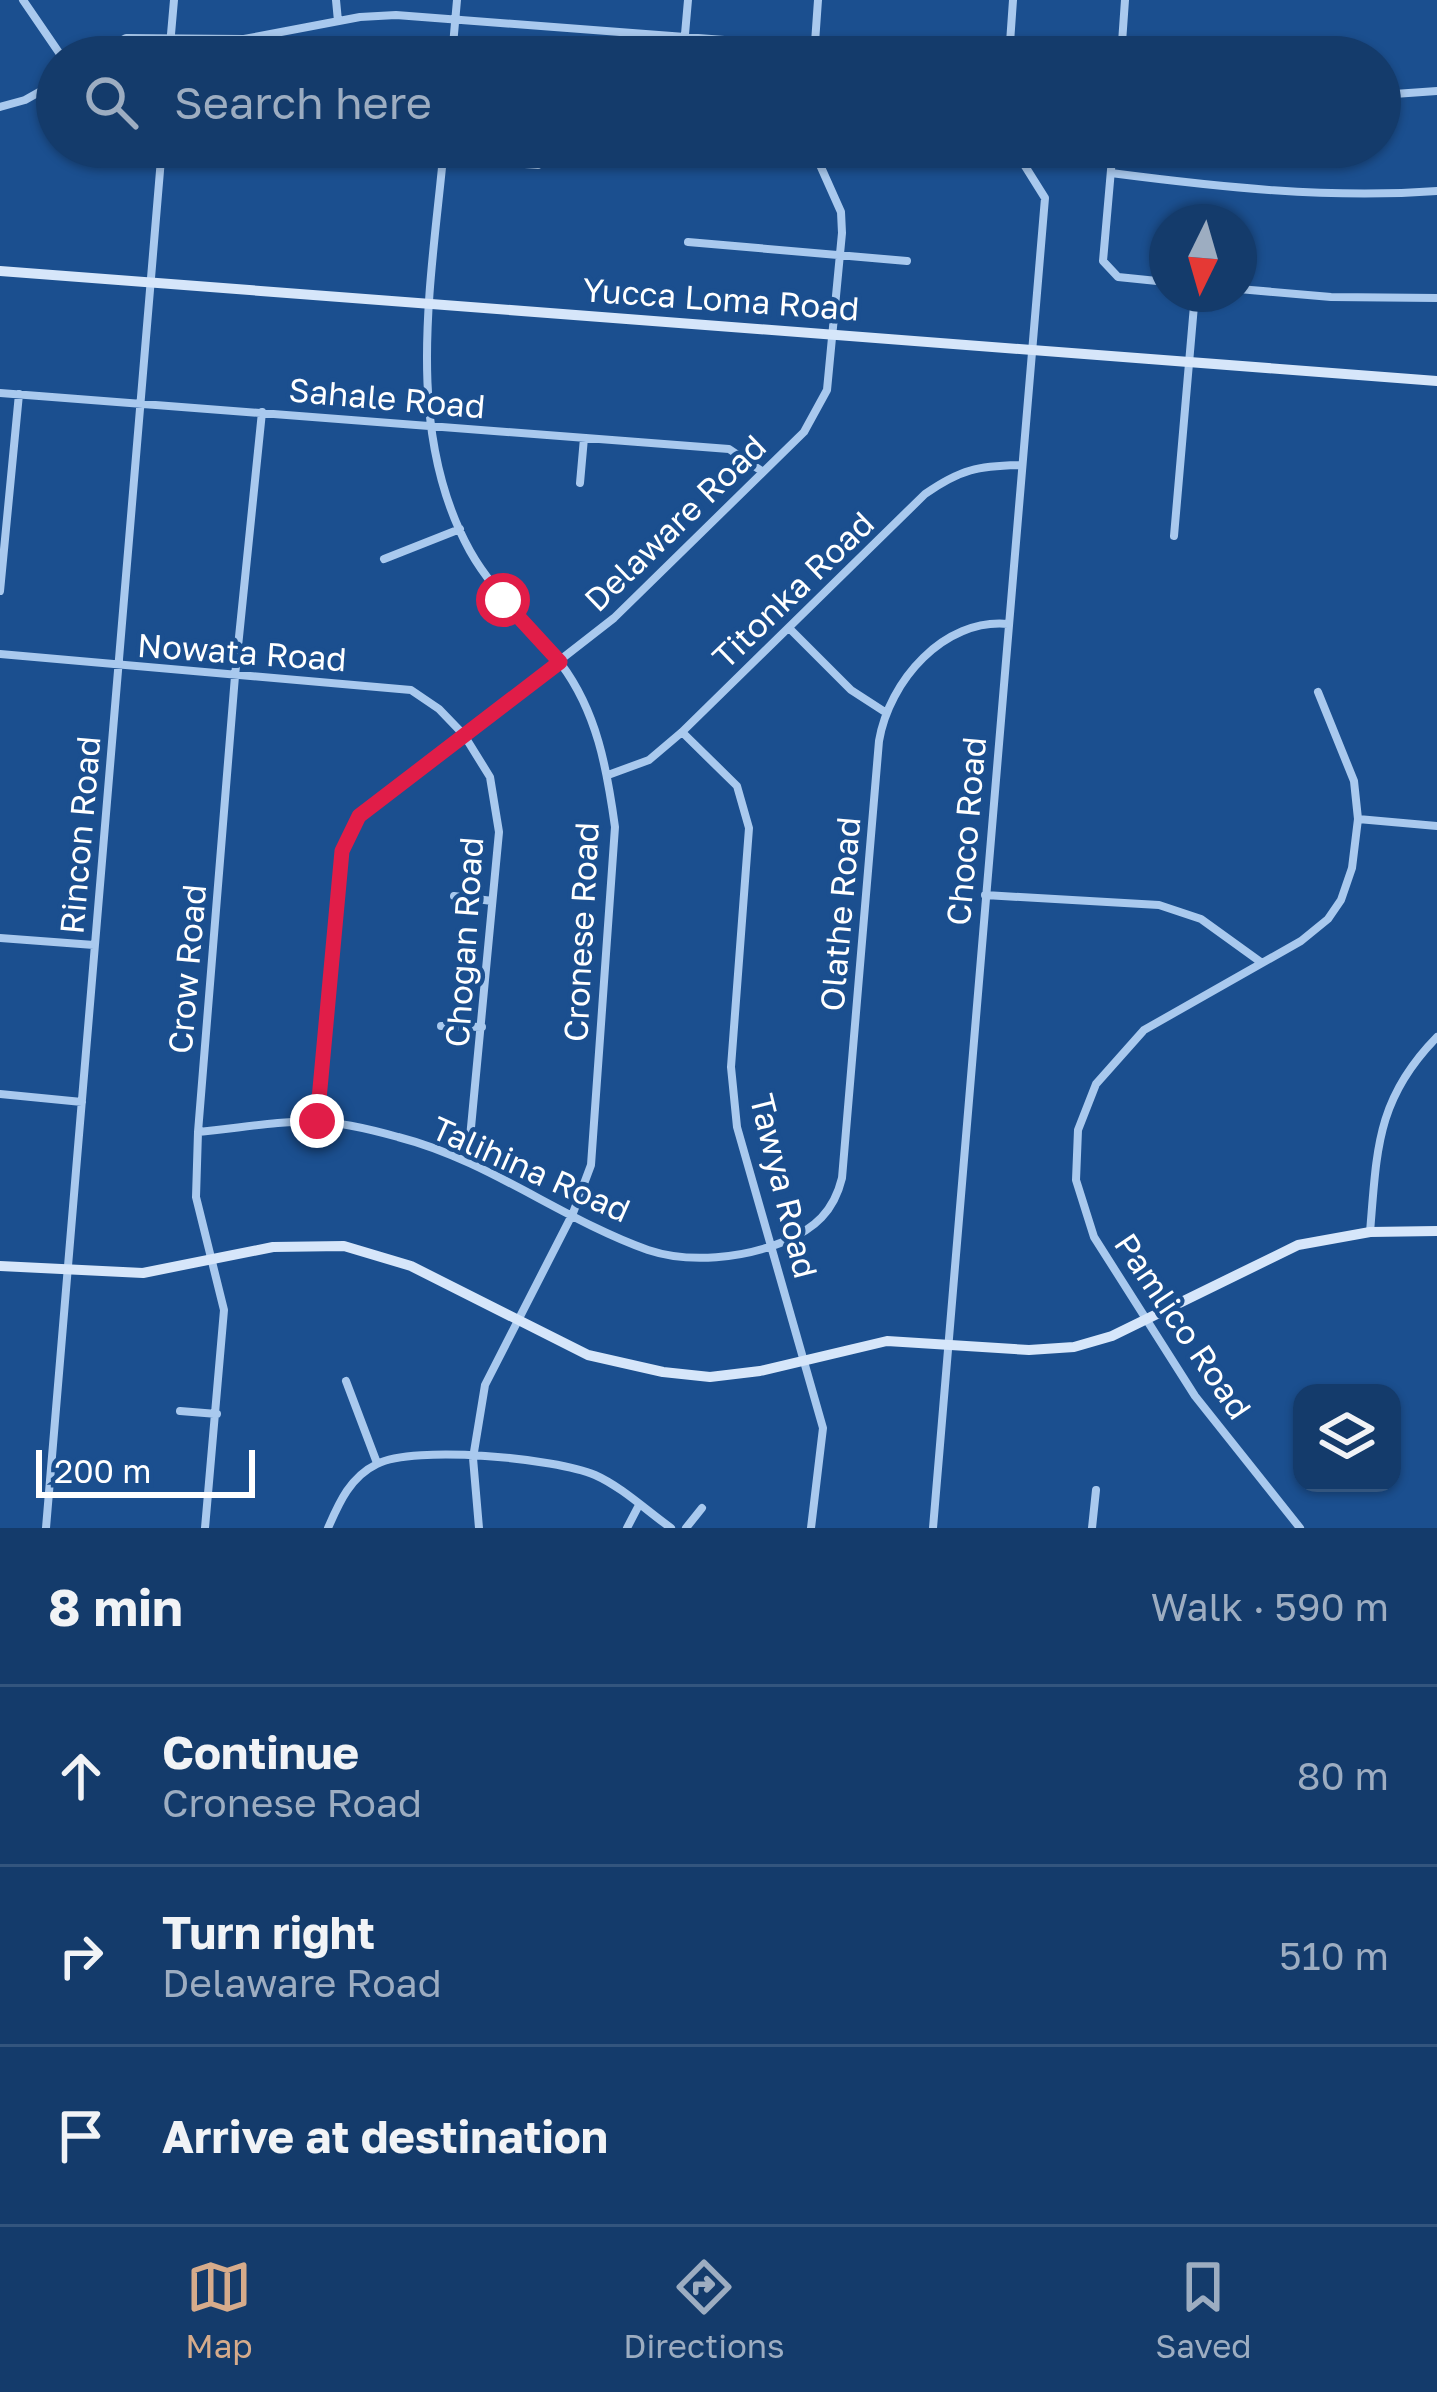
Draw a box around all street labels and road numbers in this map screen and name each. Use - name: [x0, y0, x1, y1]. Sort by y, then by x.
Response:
- street label: Yucca Loma Road: [581, 269, 861, 328]
- street label: Sahale Road: [287, 369, 487, 426]
- street label: Delaware Road: [576, 426, 773, 619]
- street label: Titonka Road: [704, 503, 881, 676]
- street label: Nowata Road: [136, 625, 348, 678]
- street label: Rincon Road: [51, 734, 108, 936]
- street label: Choco Road: [938, 735, 993, 927]
- street label: Olathe Road: [812, 815, 867, 1013]
- street label: Cronese Road: [555, 821, 606, 1043]
- street label: Chogan Road: [437, 835, 490, 1049]
- street label: Crow Road: [160, 882, 213, 1055]
- street label: Tawya Road: [743, 1090, 826, 1282]
- street label: Talihina Road: [426, 1107, 636, 1230]
- street label: Pamlico Road: [1107, 1226, 1260, 1426]

